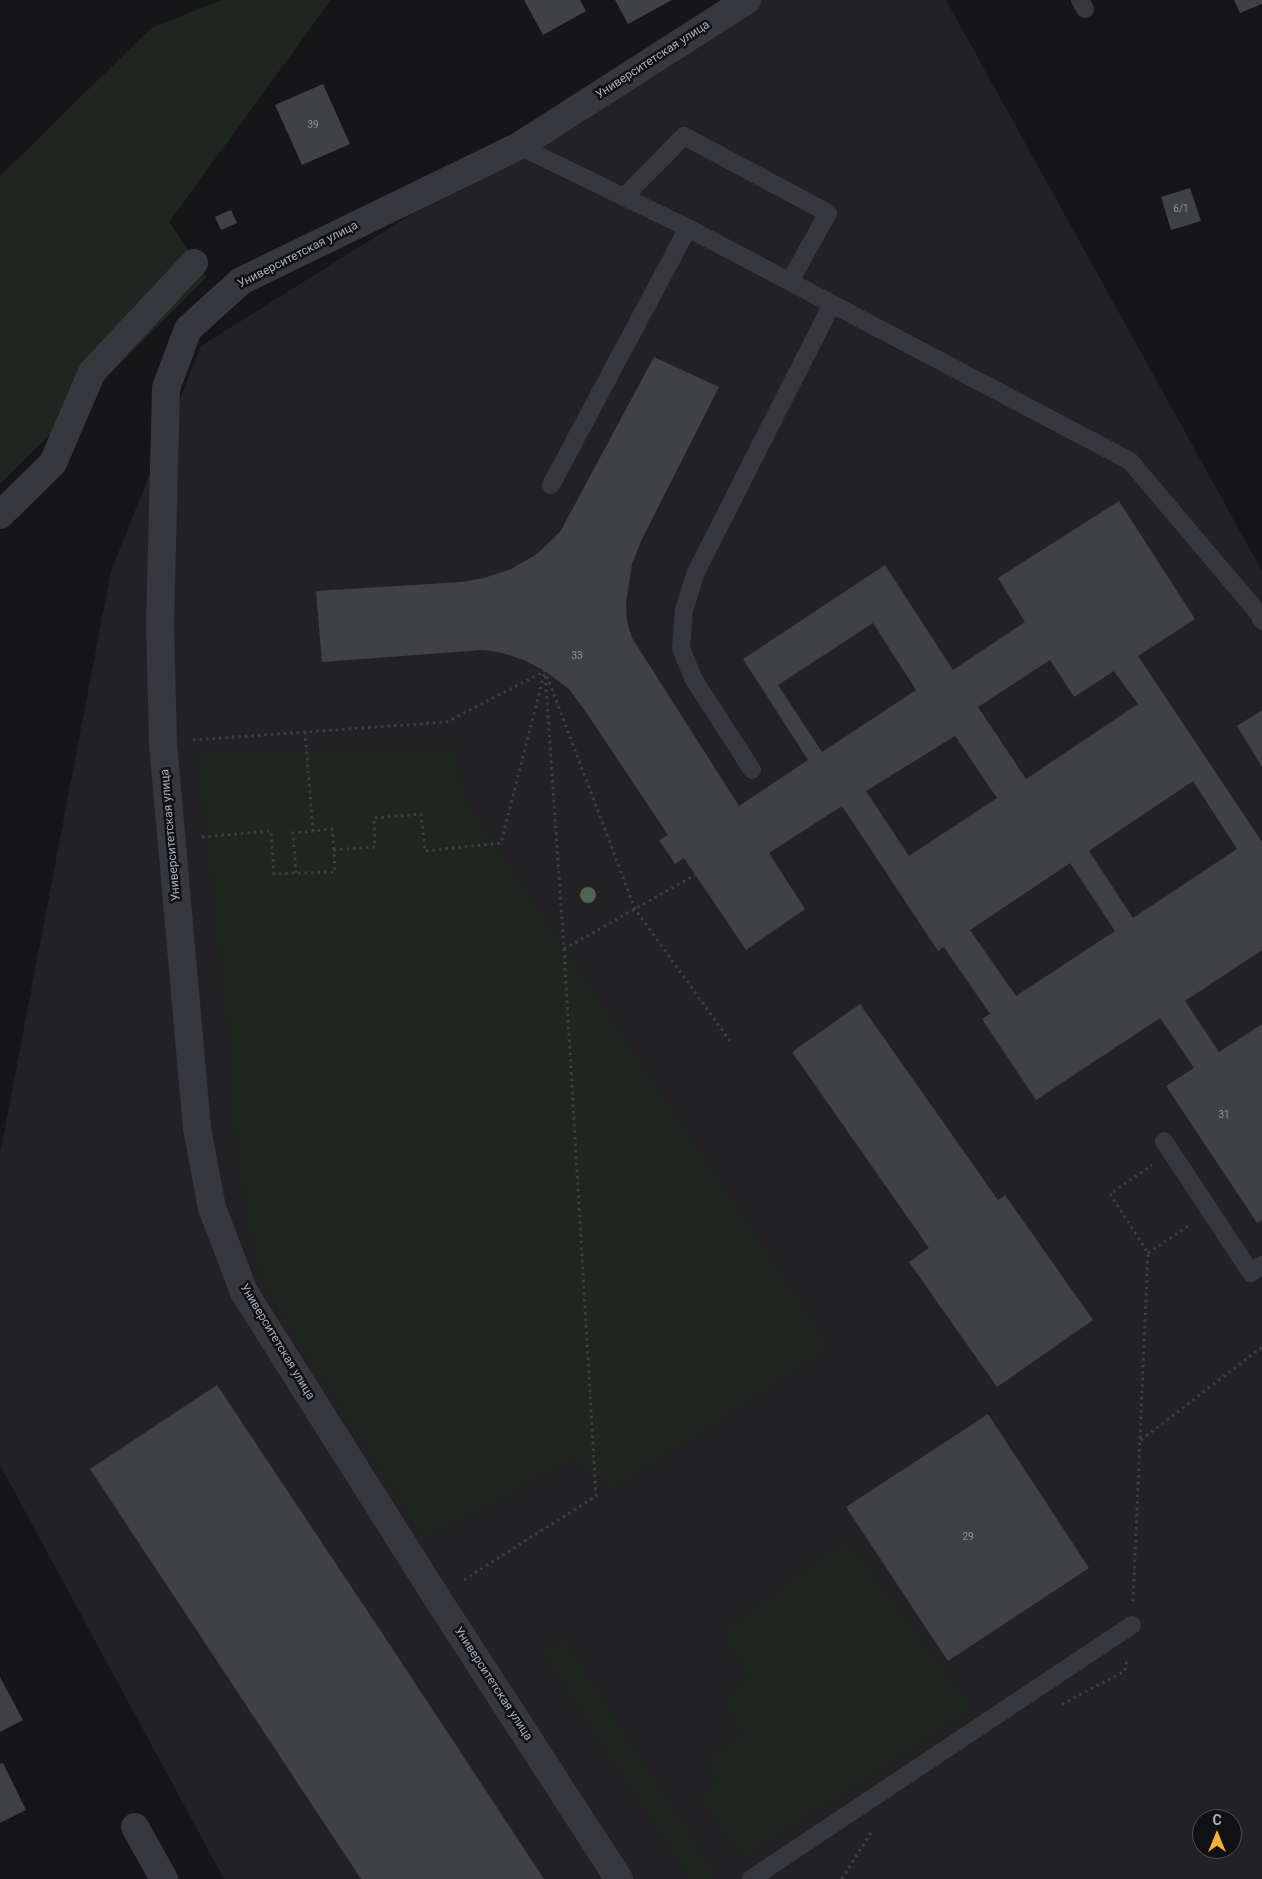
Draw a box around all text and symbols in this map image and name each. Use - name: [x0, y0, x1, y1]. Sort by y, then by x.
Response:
- street label: Университетская улица: [593, 18, 713, 102]
- house number: 39: [307, 119, 319, 131]
- house number: 6/1: [1173, 203, 1189, 215]
- street label: Университетская улица: [236, 218, 360, 292]
- house number: 33: [571, 650, 583, 662]
- street label: Университетская улица: [158, 768, 184, 902]
- house number: 31: [1218, 1109, 1230, 1121]
- street label: Университетская улица: [237, 1281, 317, 1403]
- house number: 29: [962, 1531, 974, 1543]
- street label: Университетская улица: [451, 1624, 535, 1744]
- north arrow: [1192, 1809, 1242, 1859]
- text: С: [1212, 1812, 1222, 1828]

